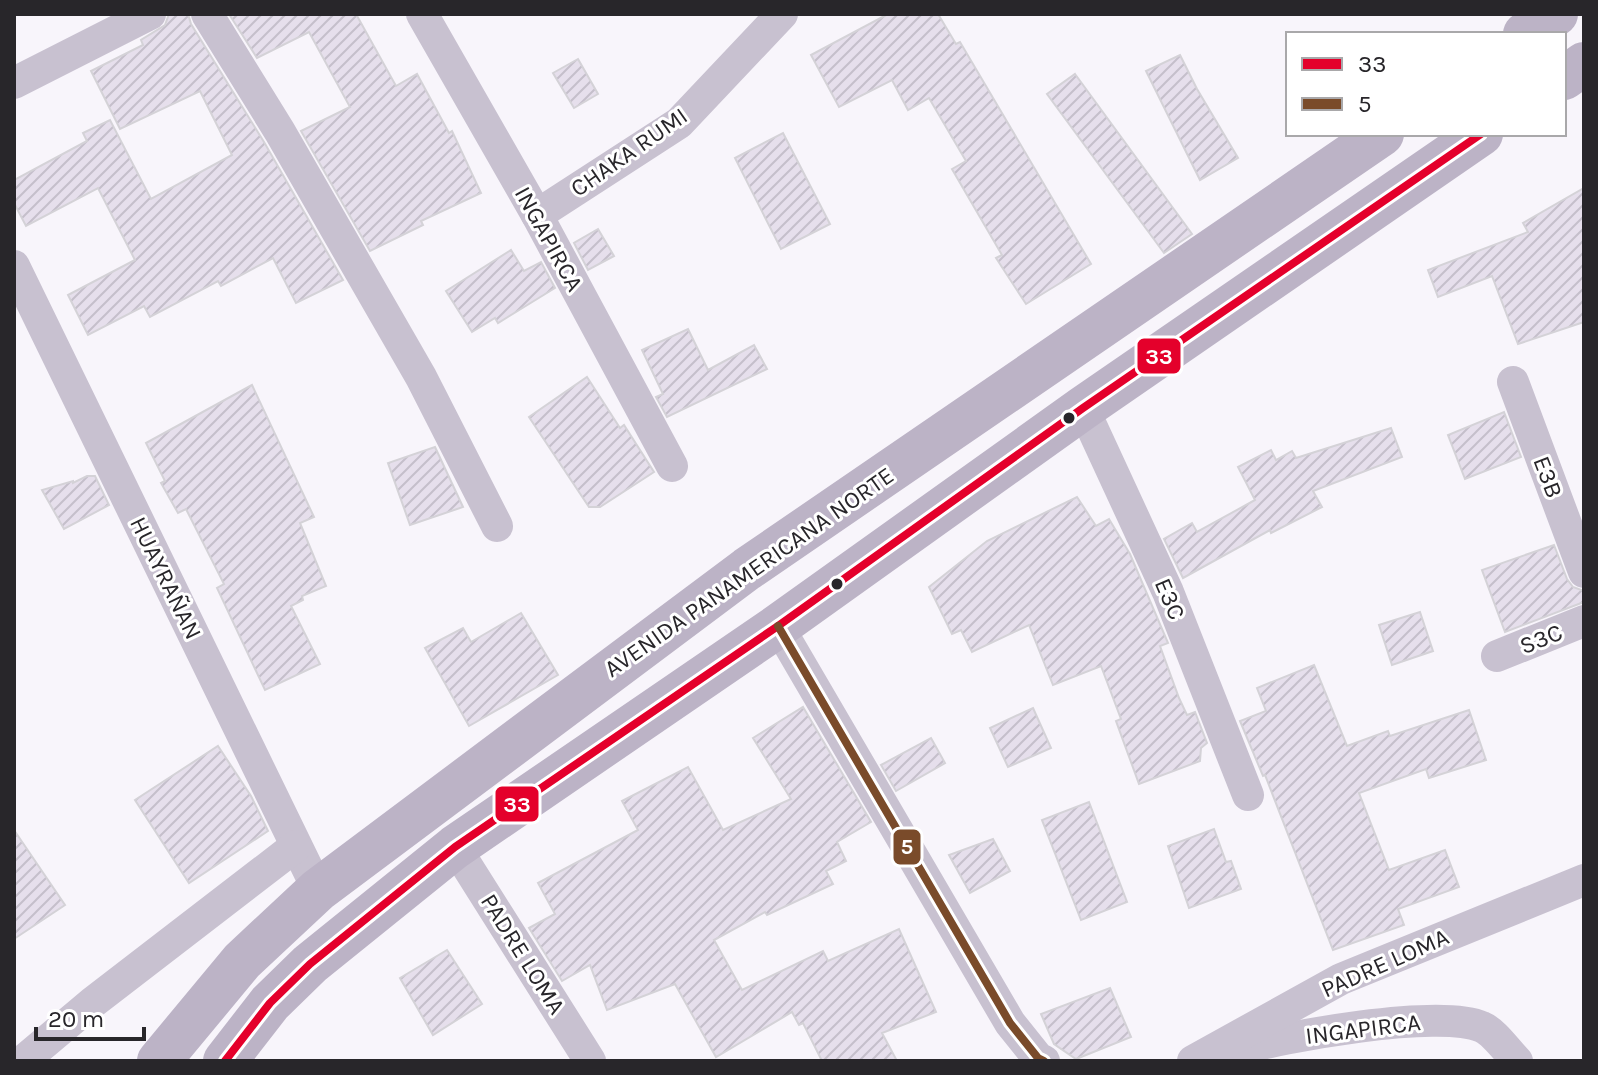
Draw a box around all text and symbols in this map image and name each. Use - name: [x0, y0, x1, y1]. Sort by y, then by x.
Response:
- legend: [1286, 32, 1566, 136]
- text: 33: [1358, 50, 1386, 78]
- text: 5: [1358, 90, 1372, 118]
- street label: CHAKA RUMI: [565, 102, 693, 202]
- street label: INGAPIRCA: [509, 182, 589, 297]
- line badge: 33: [1136, 337, 1182, 375]
- text: 33: [1145, 344, 1173, 370]
- unlabelled marker: [1061, 410, 1077, 426]
- street label: E3B: [1527, 452, 1569, 502]
- street label: AVENIDA PANAMERICANA NORTE: [599, 461, 899, 683]
- street label: HUAYRAÑAN: [124, 512, 208, 644]
- street label: E3C: [1149, 574, 1191, 624]
- unlabelled marker: [829, 576, 845, 592]
- street label: S3C: [1516, 618, 1566, 660]
- line badge: 33: [494, 785, 540, 823]
- text: 33: [503, 792, 531, 818]
- line badge: 5: [892, 828, 922, 866]
- text: 5: [901, 834, 913, 860]
- street label: PADRE LOMA: [475, 889, 571, 1020]
- street label: PADRE LOMA: [1317, 922, 1453, 1004]
- scale bar: [36, 991, 144, 1041]
- text: 20 m: [48, 1005, 104, 1033]
- street label: INGAPIRCA: [1304, 1008, 1422, 1050]

